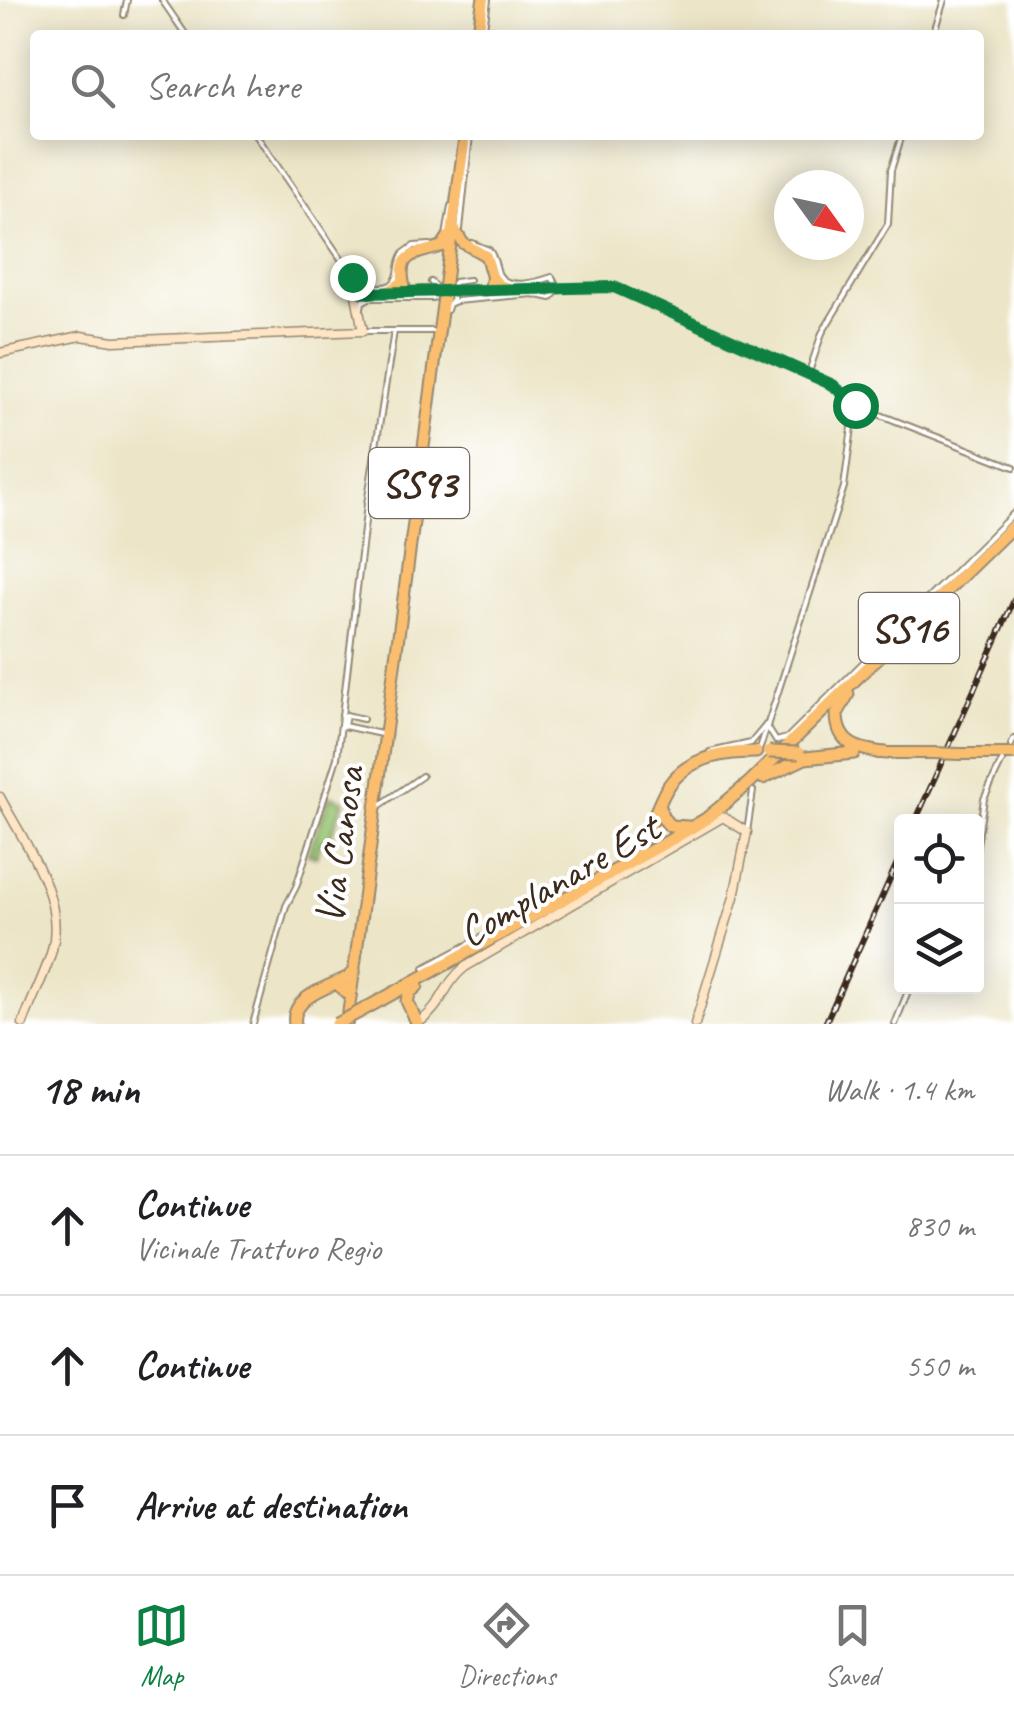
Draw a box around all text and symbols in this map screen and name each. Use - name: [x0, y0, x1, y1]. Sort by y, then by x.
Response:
- search box: [30, 30, 984, 140]
- icon: search: [65, 58, 120, 113]
- text: Search here: [145, 62, 300, 109]
- north arrow: [774, 170, 864, 260]
- route end: [330, 255, 376, 301]
- route start: [833, 383, 879, 429]
- road number: SS93: [369, 448, 469, 518]
- road number: SS16: [859, 593, 959, 663]
- street label: Via Canosa: [302, 760, 377, 927]
- street label: Complanare Est: [449, 799, 672, 959]
- map controls: [894, 814, 984, 994]
- button: locate: [894, 814, 984, 904]
- button: layers: [894, 904, 984, 994]
- text: 18 min: [40, 1063, 139, 1116]
- text: Walk · 1.4 km: [824, 1069, 974, 1110]
- text: Continue: [135, 1181, 249, 1228]
- icon: ahead: [40, 1198, 95, 1253]
- text: 830 m: [905, 1205, 974, 1246]
- text: Vicinale Tratturo Regio: [135, 1228, 381, 1269]
- icon: ahead: [40, 1338, 95, 1393]
- text: Continue: [135, 1342, 249, 1389]
- text: 550 m: [905, 1345, 974, 1386]
- icon: arrive: [40, 1478, 95, 1533]
- text: Arrive at destination: [135, 1482, 407, 1529]
- tab: Map: [134, 1598, 189, 1693]
- tab: Directions: [458, 1598, 556, 1693]
- tab: Saved: [825, 1598, 880, 1693]

